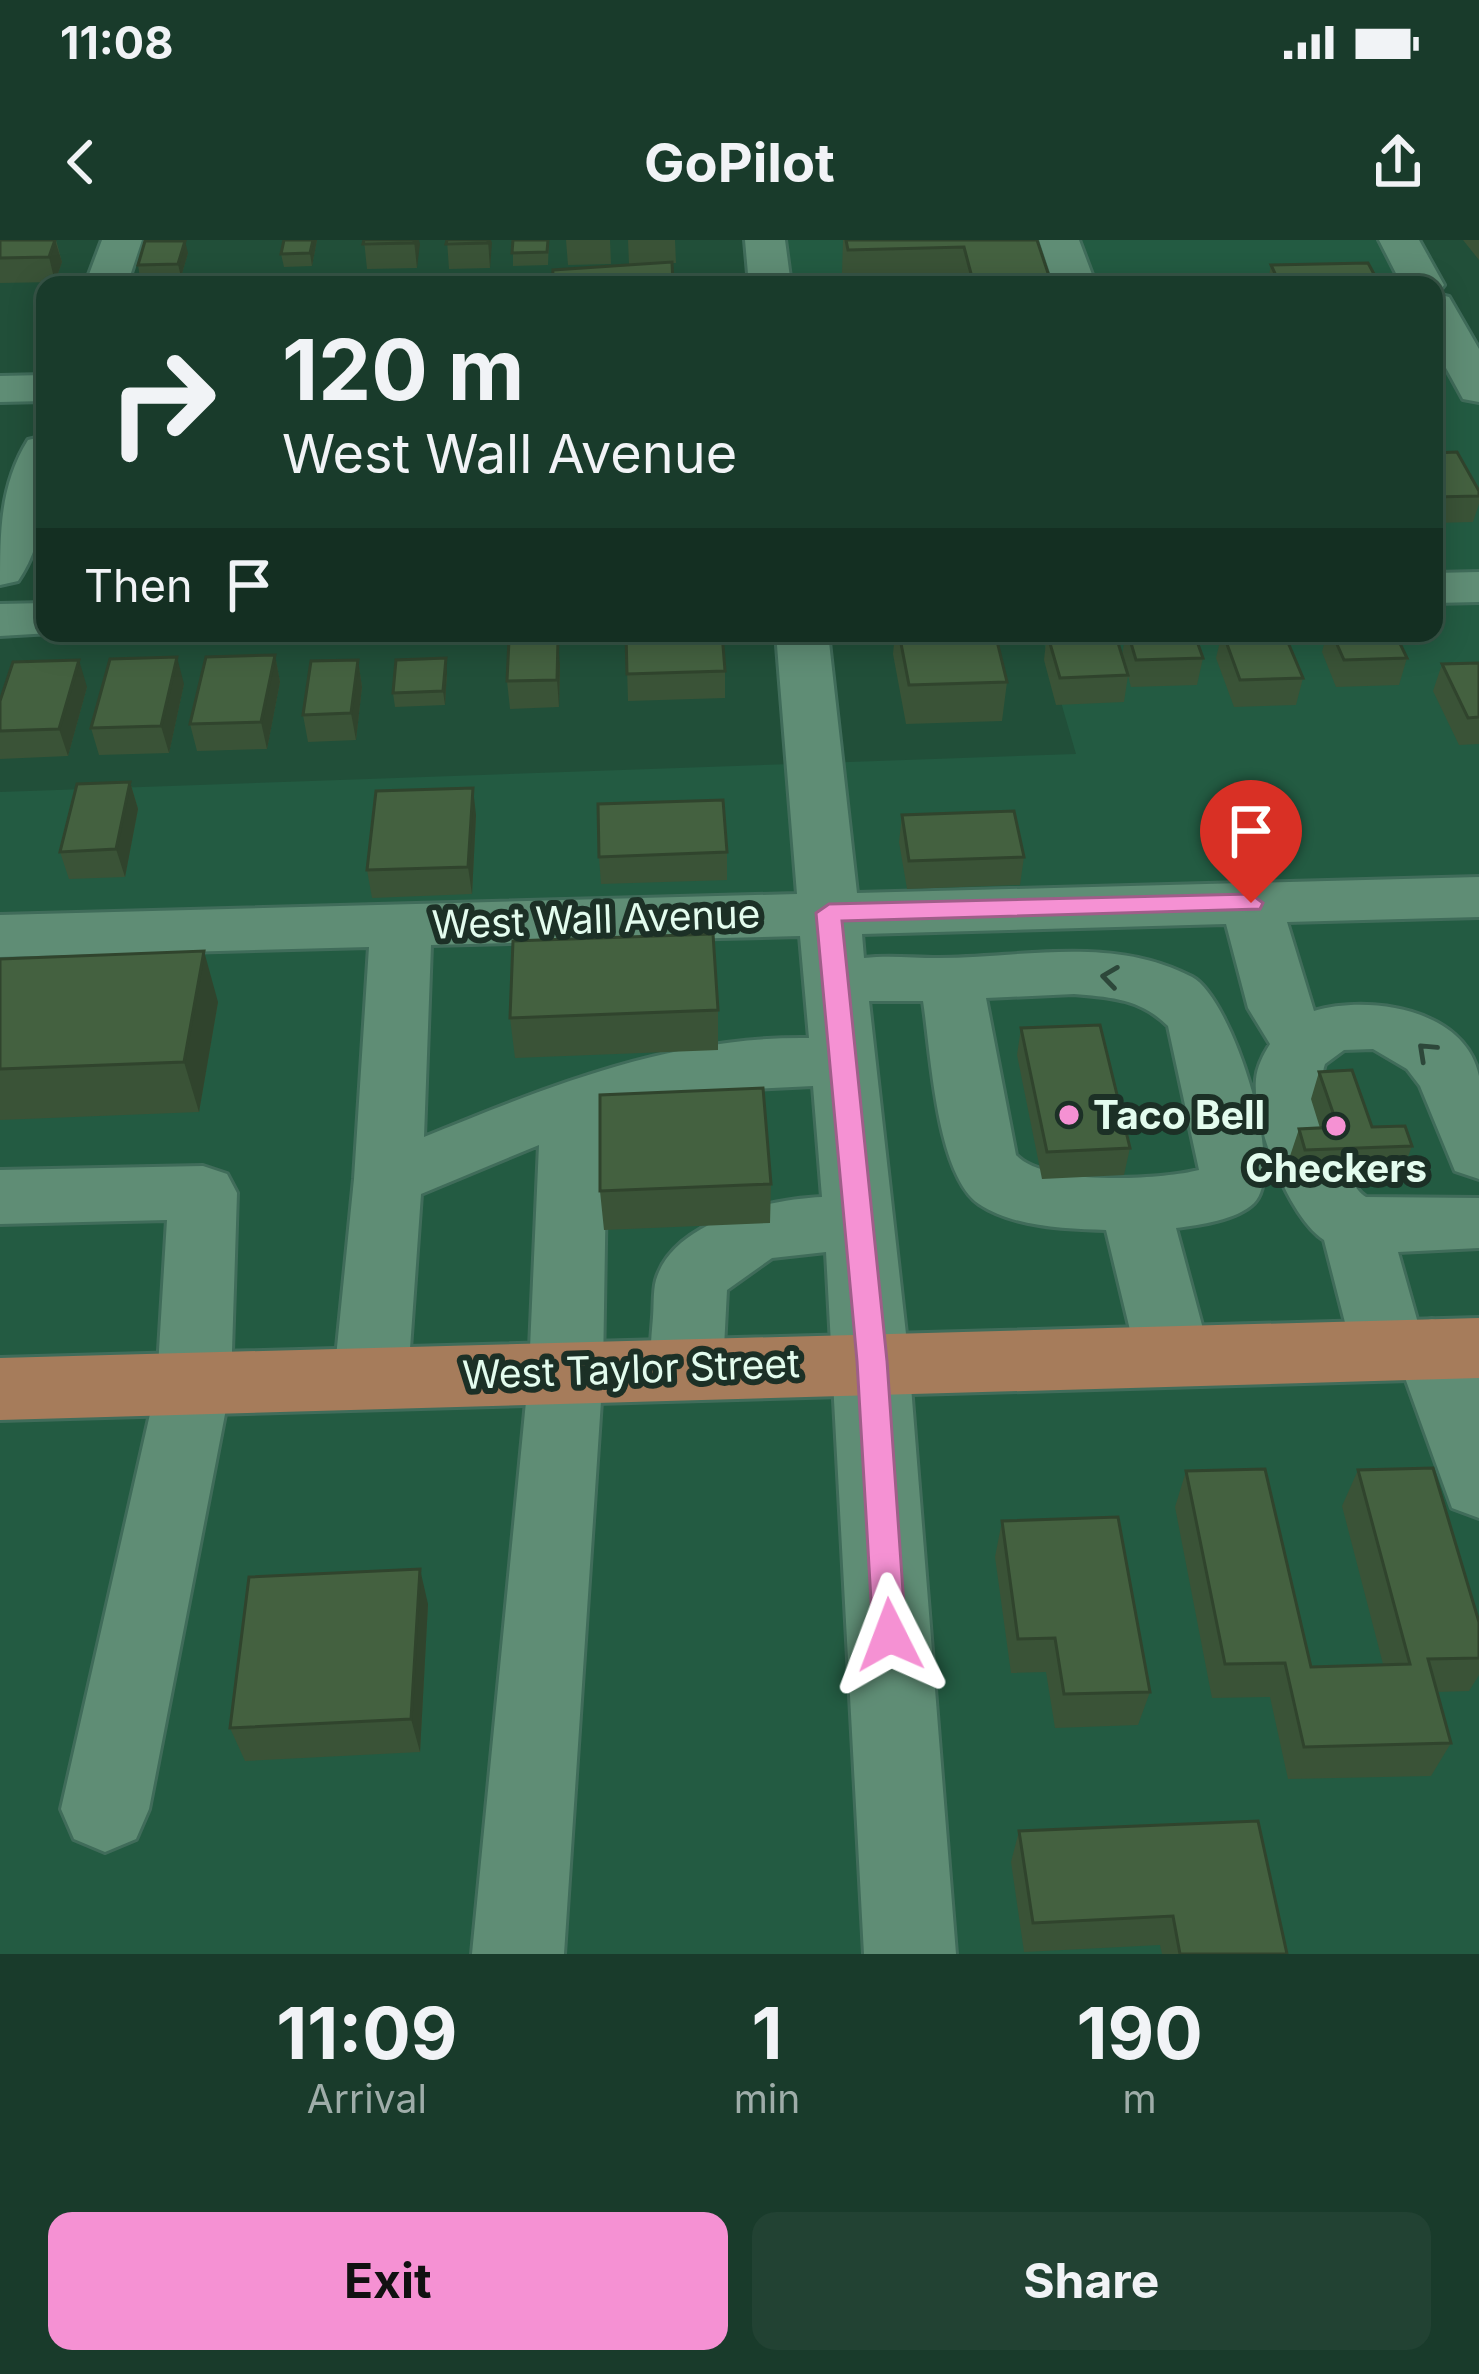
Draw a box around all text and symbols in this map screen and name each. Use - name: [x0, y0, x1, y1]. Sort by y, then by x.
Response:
- text: 11:08: [60, 15, 173, 70]
- icon: back: [48, 129, 114, 195]
- icon: share: [1365, 129, 1431, 195]
- text: GoPilot: [644, 130, 835, 195]
- text: 120 m: [282, 319, 524, 420]
- icon: right: [84, 324, 240, 480]
- text: West Wall Avenue: [282, 421, 737, 486]
- icon: arrive: [216, 552, 282, 618]
- text: Then: [84, 558, 192, 613]
- pin: [1200, 780, 1302, 903]
- icon: arrive: [1218, 798, 1284, 864]
- street label: West Wall Avenue: [431, 889, 761, 948]
- one-way arrow: [1100, 964, 1120, 990]
- one-way arrow: [1418, 1043, 1439, 1065]
- place label: Taco Bell: [1093, 1091, 1265, 1138]
- marker: Taco Bell: [1056, 1102, 1082, 1128]
- marker: Checkers: [1323, 1113, 1349, 1139]
- place label: Checkers: [1245, 1144, 1427, 1191]
- street label: West Taylor Street: [461, 1339, 801, 1398]
- position arrow: [827, 1572, 953, 1698]
- text: 11:09: [276, 1989, 458, 2076]
- text: 1: [752, 1989, 783, 2076]
- text: 190: [1076, 1989, 1203, 2076]
- text: Arrival: [307, 2075, 427, 2122]
- text: min: [734, 2075, 800, 2122]
- text: m: [1123, 2075, 1157, 2122]
- button: Exit: [48, 2212, 728, 2350]
- button: Share: [752, 2212, 1431, 2350]

